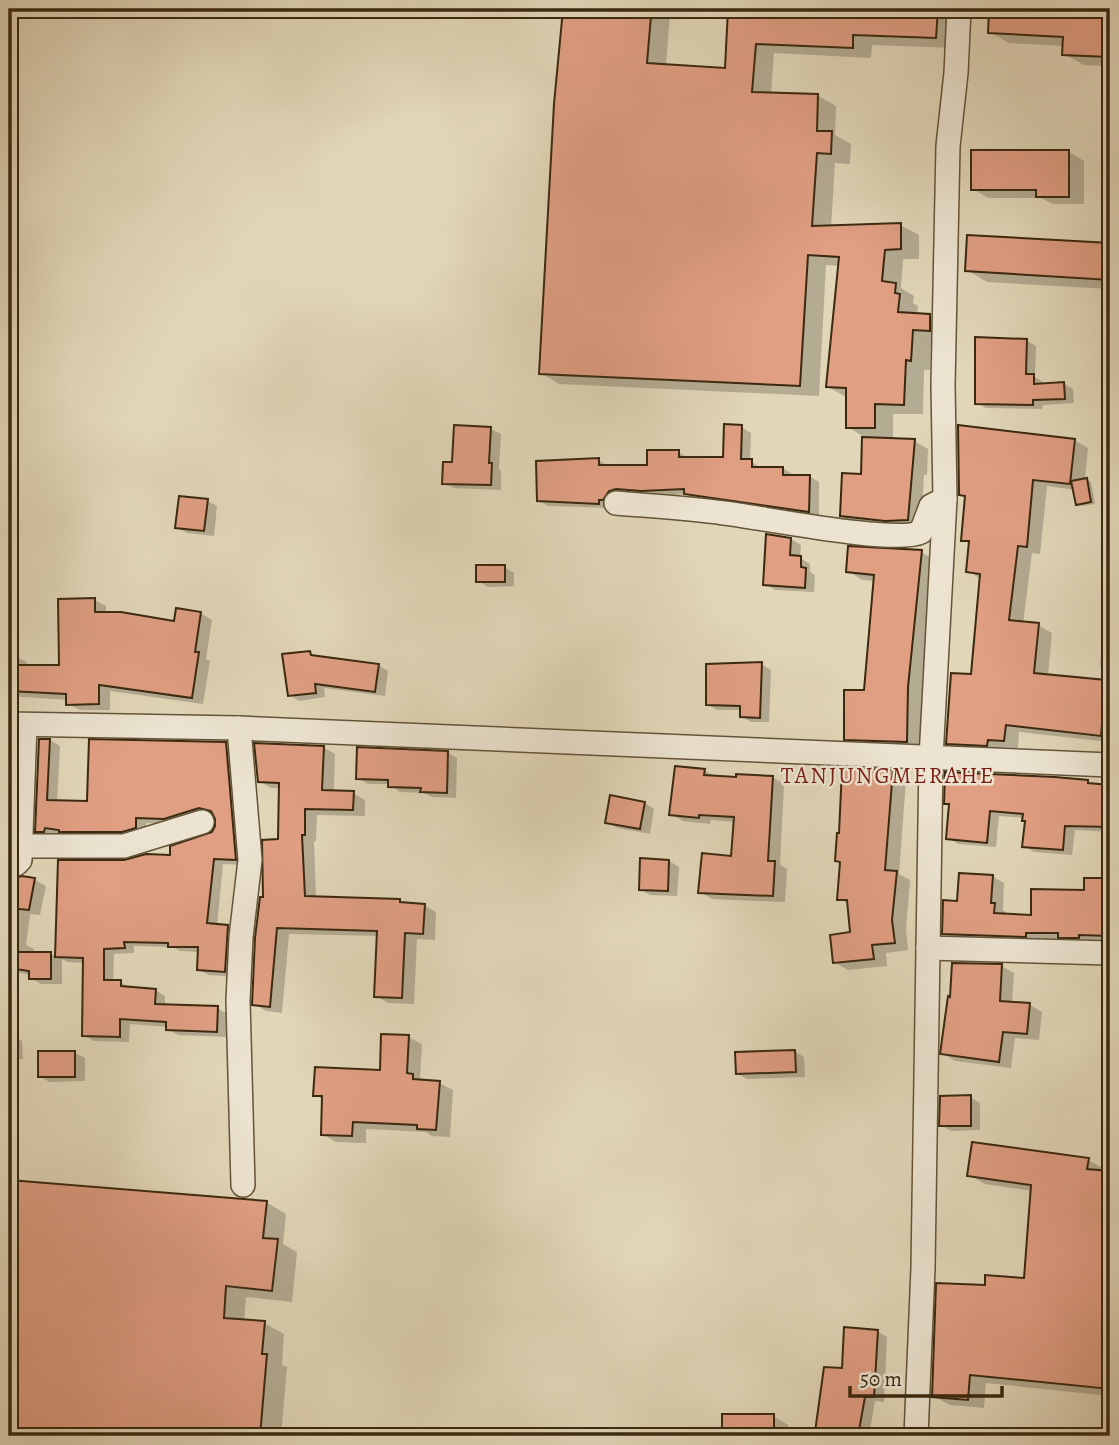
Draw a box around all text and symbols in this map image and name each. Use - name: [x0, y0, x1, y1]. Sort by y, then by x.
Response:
- district label: TANJUNGMERAHE: [781, 760, 995, 791]
- scale bar: [850, 1354, 1002, 1398]
- text: 50 m: [860, 1365, 902, 1393]

